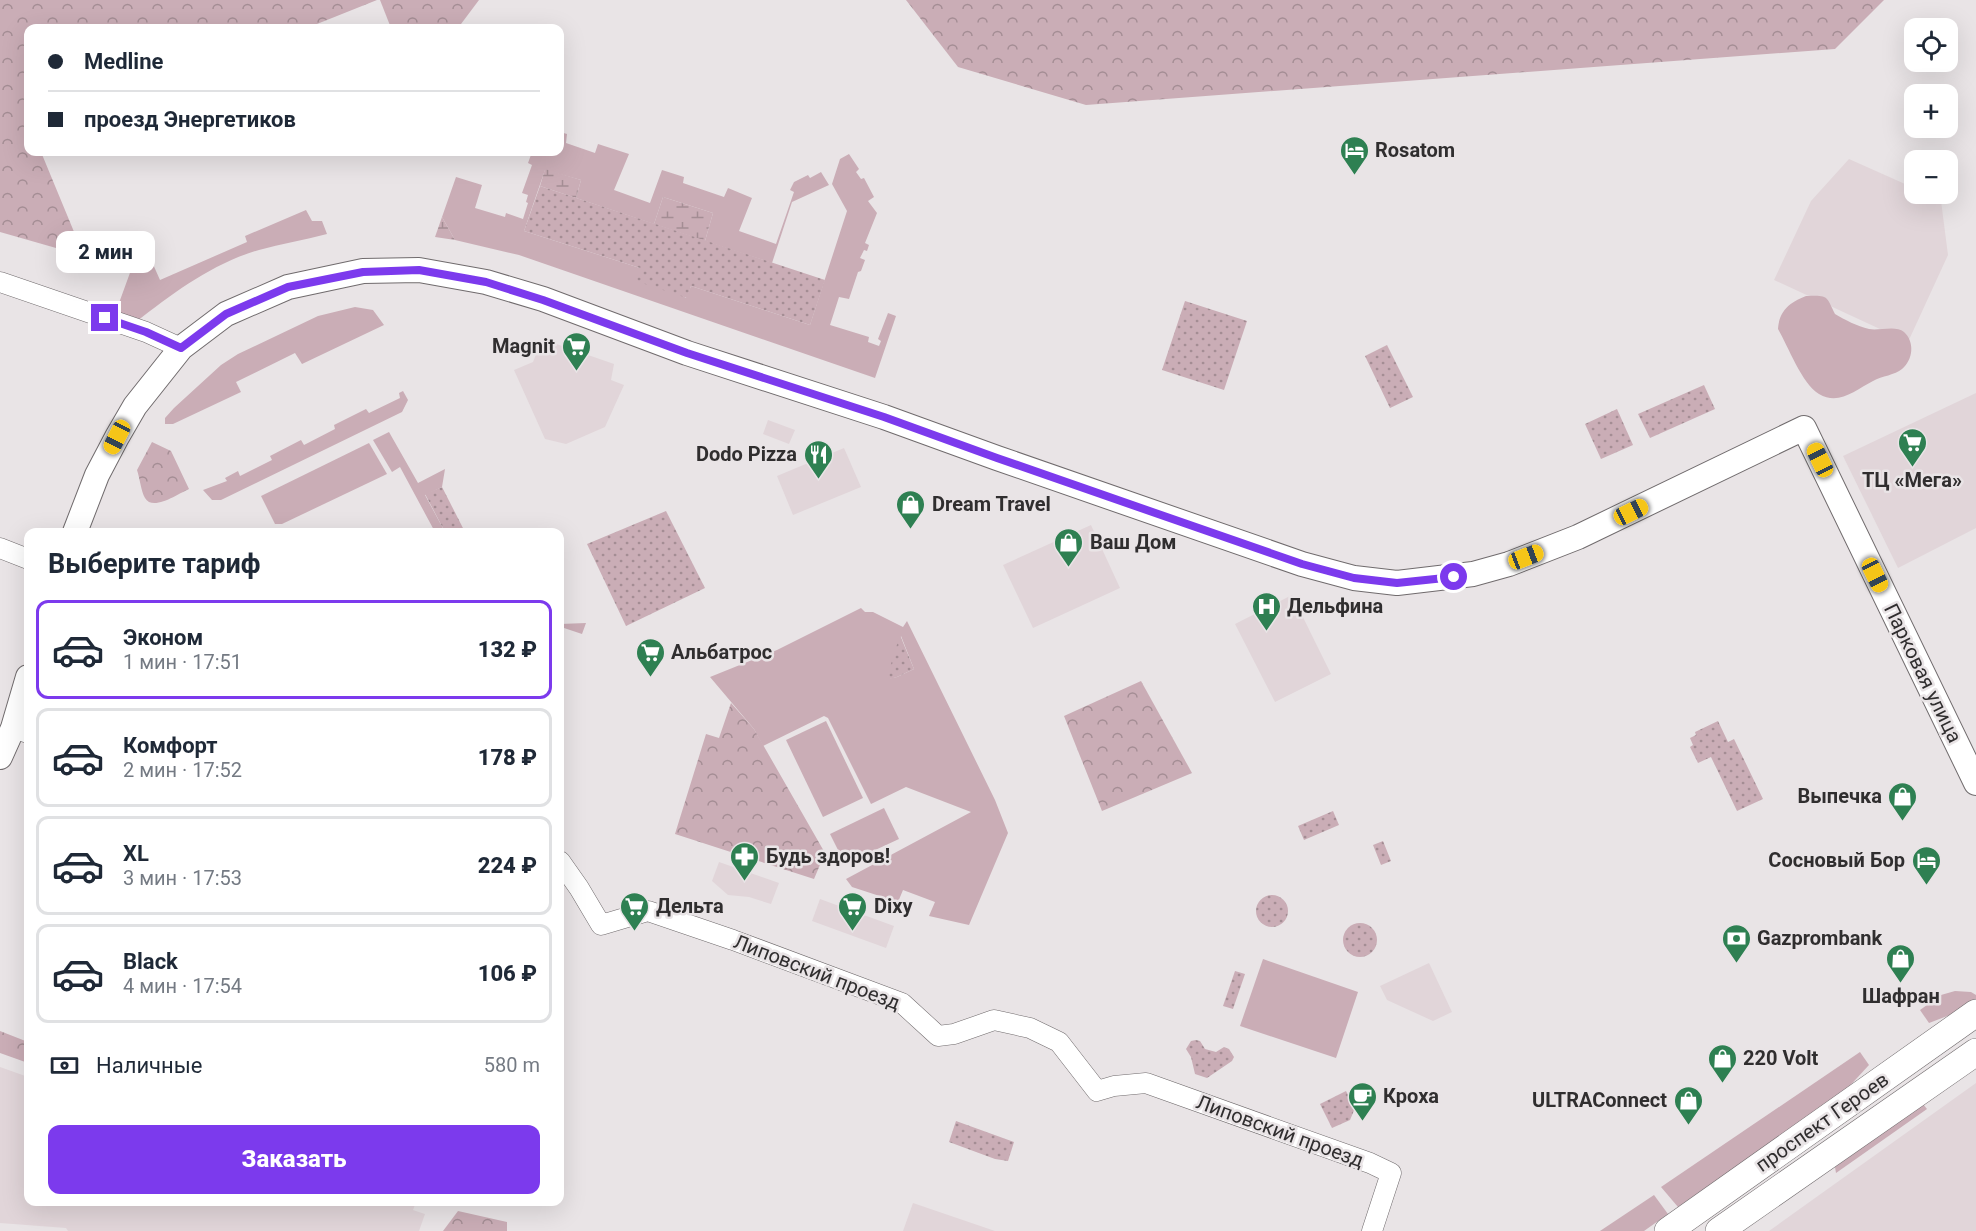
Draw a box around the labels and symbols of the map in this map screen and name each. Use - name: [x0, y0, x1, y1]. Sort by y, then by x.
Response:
- hotel icon: Rosatom: [1338, 134, 1370, 176]
- place label: Rosatom: [1375, 138, 1455, 162]
- callout: 2 мин: [56, 231, 154, 273]
- route end: [91, 304, 118, 331]
- supermarket icon: Magnit: [560, 330, 592, 372]
- place label: Magnit: [492, 334, 555, 358]
- car: [101, 417, 133, 457]
- supermarket icon: ТЦ «Мега»: [1896, 426, 1928, 468]
- restaurant icon: Dodo Pizza: [802, 438, 834, 480]
- car: [1804, 440, 1836, 480]
- place label: Dodo Pizza: [696, 442, 797, 466]
- place label: ТЦ «Мега»: [1862, 468, 1962, 492]
- shop icon: Dream Travel: [895, 488, 927, 530]
- place label: Dream Travel: [932, 492, 1051, 516]
- car: [1611, 496, 1651, 528]
- shop icon: Ваш Дом: [1053, 526, 1085, 568]
- place label: Ваш Дом: [1090, 530, 1176, 554]
- car: [1506, 542, 1546, 572]
- car: [1859, 555, 1891, 595]
- route start: [1440, 563, 1467, 590]
- hospital icon: Дельфина: [1250, 590, 1282, 632]
- place label: Дельфина: [1287, 594, 1383, 618]
- street label: Парковая улица: [1879, 600, 1967, 746]
- supermarket icon: Альбатрос: [634, 636, 666, 678]
- place label: Альбатрос: [671, 640, 772, 664]
- shop icon: Выпечка: [1887, 780, 1919, 822]
- place label: Выпечка: [1798, 784, 1882, 808]
- pharmacy icon: Будь здоров!: [729, 840, 761, 882]
- place label: Будь здоров!: [766, 844, 890, 868]
- hotel icon: Сосновый Бор: [1910, 844, 1942, 886]
- place label: Сосновый Бор: [1768, 848, 1905, 872]
- supermarket icon: Дельта: [619, 890, 651, 932]
- supermarket icon: Dixy: [837, 890, 869, 932]
- place label: Дельта: [656, 894, 724, 918]
- place label: Dixy: [874, 894, 913, 918]
- bank icon: Gazprombank: [1720, 922, 1752, 964]
- place label: Gazprombank: [1757, 926, 1883, 950]
- street label: Липовский проезд: [730, 929, 904, 1015]
- shop icon: Шафран: [1885, 942, 1917, 984]
- place label: Шафран: [1862, 984, 1940, 1008]
- shop icon: 220 Volt: [1706, 1042, 1738, 1084]
- place label: 220 Volt: [1743, 1046, 1819, 1070]
- street label: проспект Героев: [1751, 1067, 1893, 1177]
- cafe icon: Кроха: [1346, 1080, 1378, 1122]
- place label: Кроха: [1383, 1084, 1439, 1108]
- shop icon: ULTRAConnect: [1672, 1084, 1704, 1126]
- place label: ULTRAConnect: [1532, 1088, 1667, 1112]
- street label: Липовский проезд: [1193, 1090, 1367, 1172]

